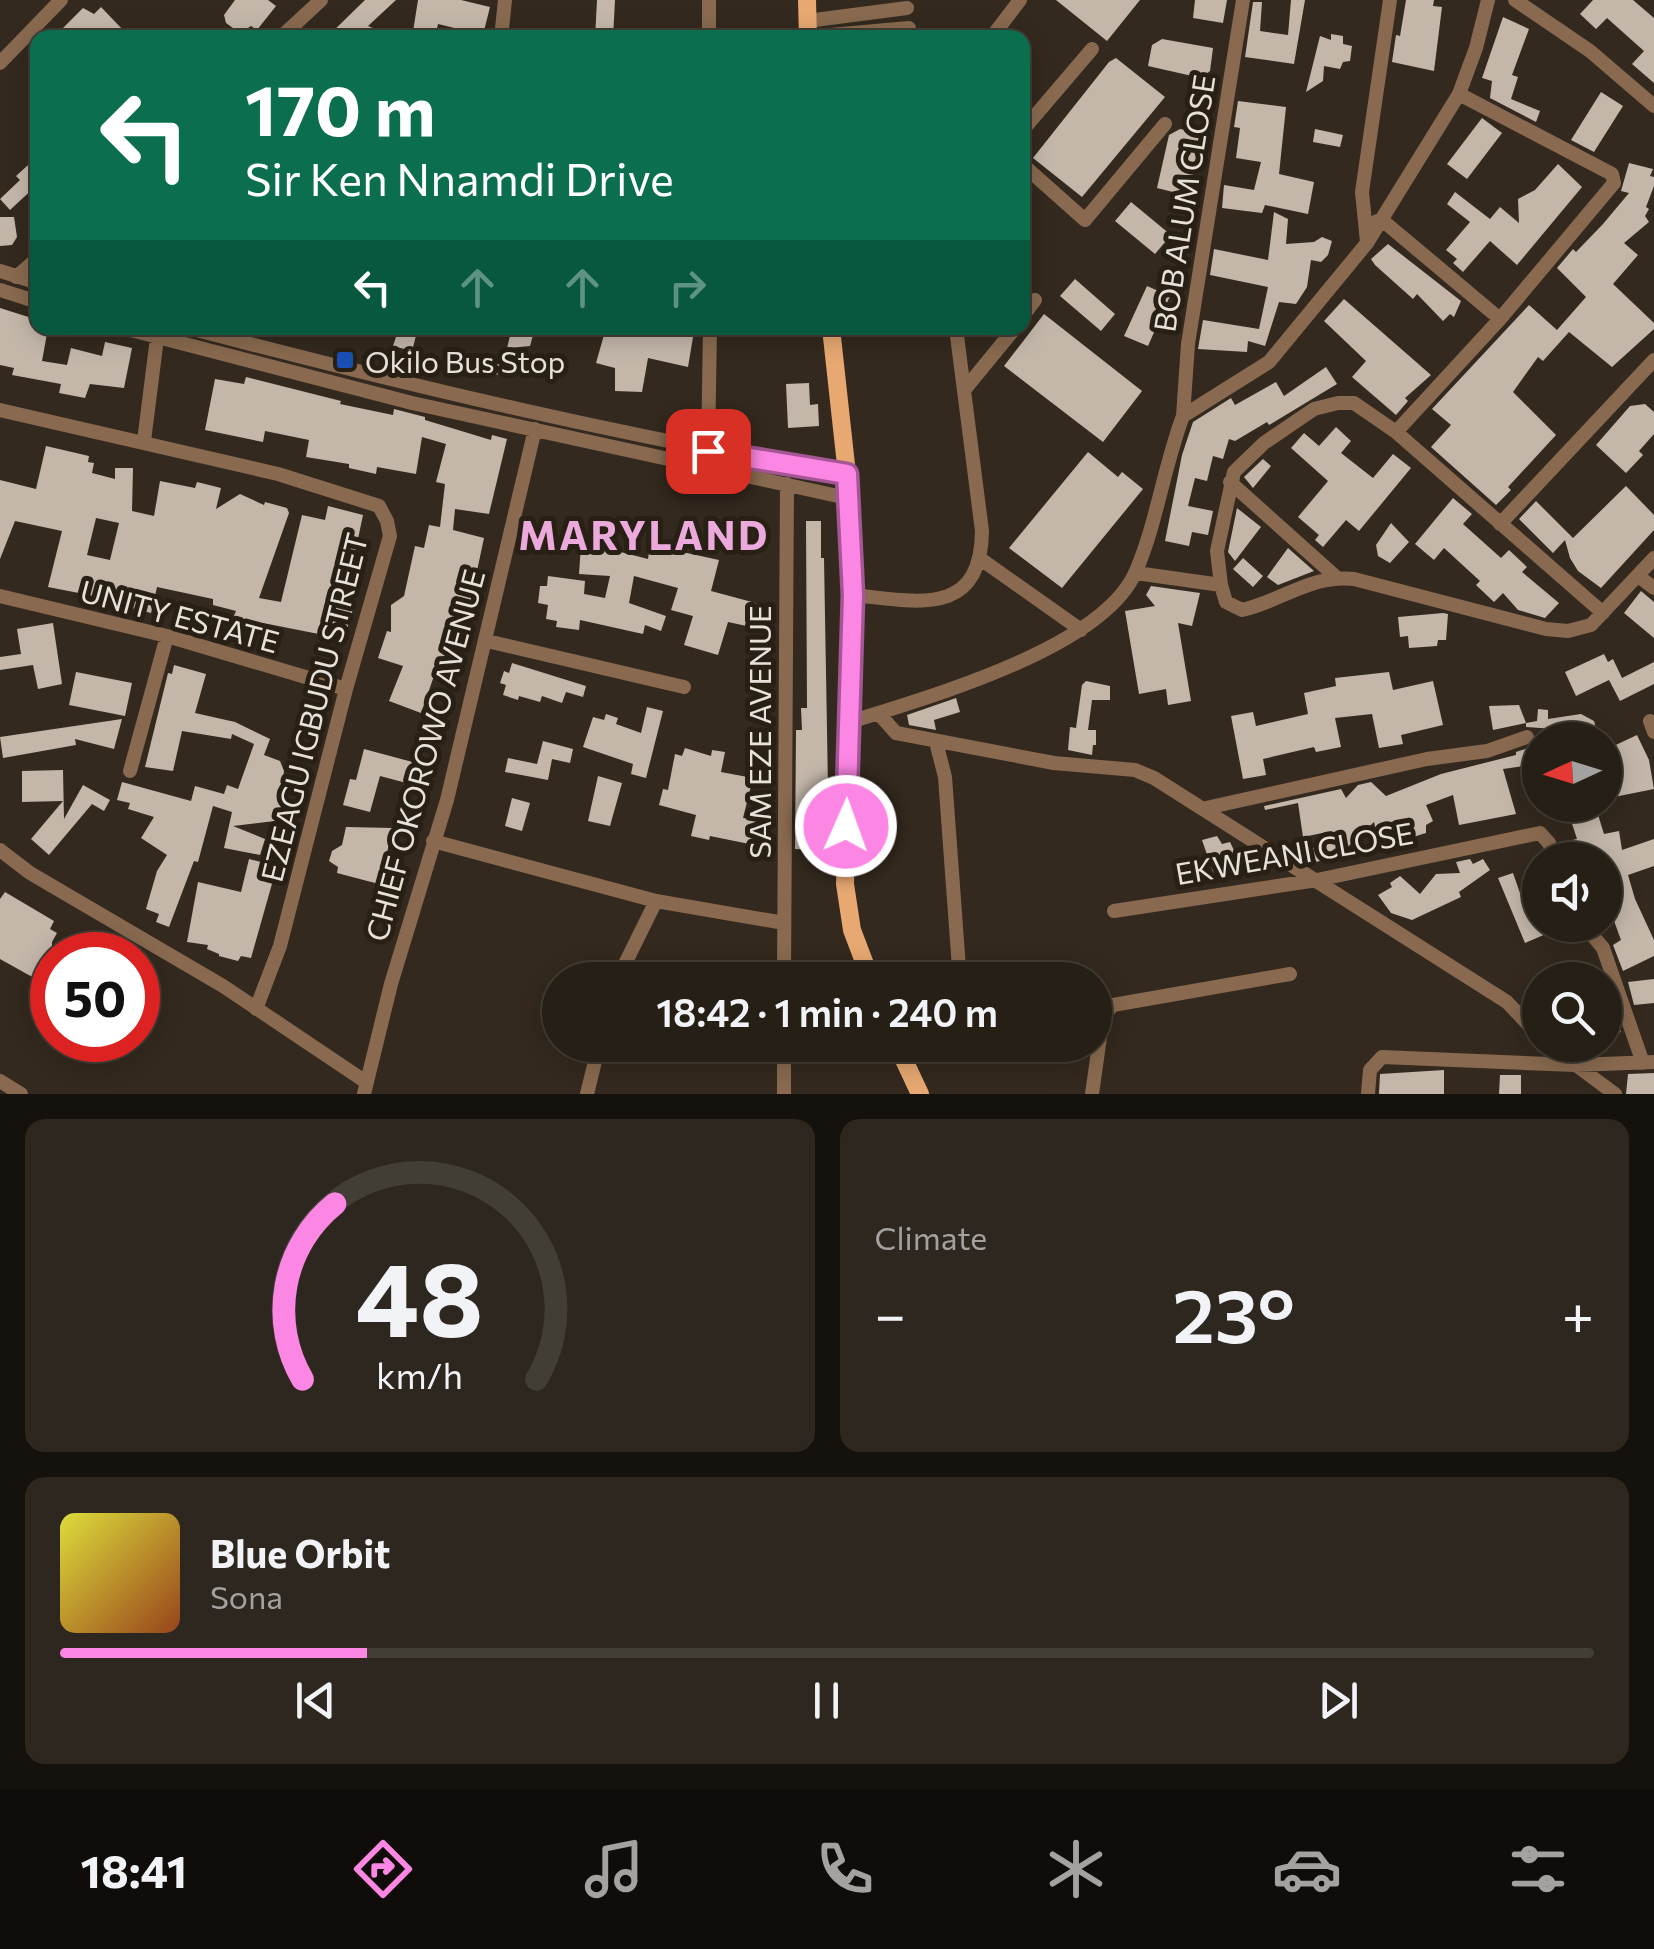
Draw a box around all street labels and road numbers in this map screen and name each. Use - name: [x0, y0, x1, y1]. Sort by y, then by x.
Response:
- street label: BOB ALUM CLOSE: [1144, 72, 1222, 334]
- street label: EZEAGU IGBUDU STREET: [252, 529, 374, 885]
- street label: CHIEF OKOROWO AVENUE: [357, 565, 491, 945]
- street label: UNITY ESTATE: [77, 571, 283, 659]
- street label: SAM EZE AVENUE: [740, 605, 777, 859]
- street label: EKWEANI CLOSE: [1172, 813, 1416, 891]

